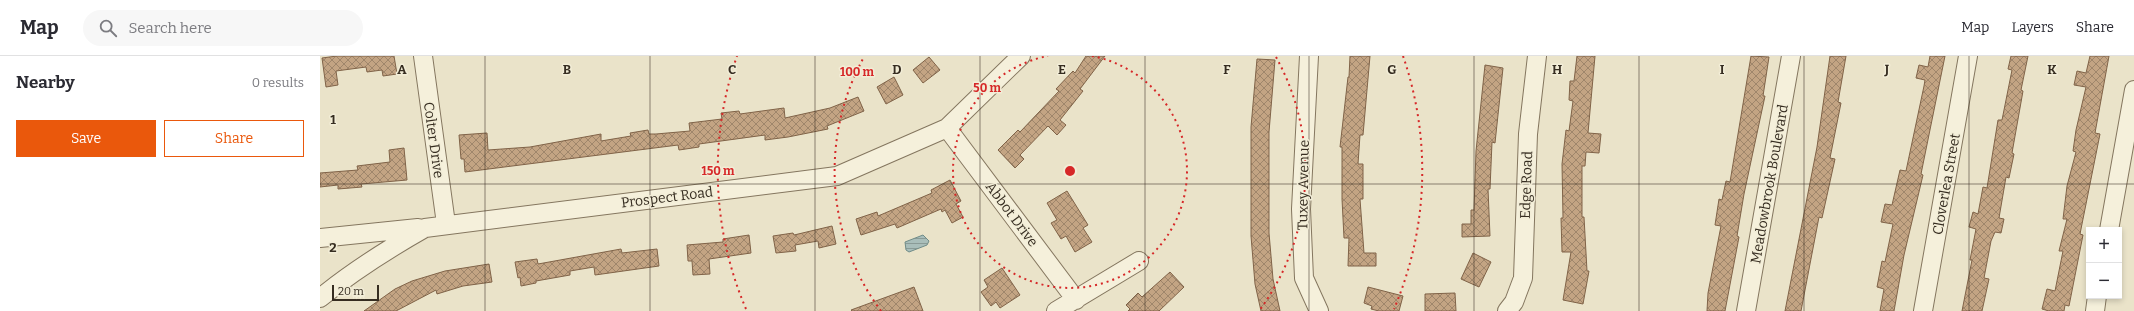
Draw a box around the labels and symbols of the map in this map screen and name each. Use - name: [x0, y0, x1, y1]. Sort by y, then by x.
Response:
- text: A: [397, 62, 407, 77]
- text: B: [563, 62, 571, 77]
- text: C: [728, 62, 736, 77]
- text: D: [892, 62, 902, 77]
- text: E: [1058, 62, 1066, 77]
- text: F: [1223, 62, 1231, 77]
- text: G: [1387, 62, 1397, 77]
- text: H: [1552, 62, 1562, 77]
- text: I: [1720, 62, 1725, 77]
- text: J: [1884, 62, 1890, 77]
- text: K: [2047, 62, 2057, 77]
- text: 100 m: [840, 65, 875, 79]
- text: 50 m: [973, 81, 1001, 95]
- street label: Colter Drive: [420, 101, 447, 179]
- street label: Meadowbrook Boulevard: [1747, 103, 1792, 265]
- text: 1: [330, 112, 336, 127]
- street label: Cloverlea Street: [1929, 132, 1964, 236]
- street label: Tuxey Avenue: [1294, 140, 1313, 230]
- street label: Edge Road: [1517, 151, 1536, 219]
- text: 150 m: [702, 164, 735, 178]
- centre of rings: [1063, 164, 1077, 178]
- street label: Abbot Drive: [982, 179, 1041, 250]
- street label: Prospect Road: [620, 183, 714, 212]
- text: 2: [329, 240, 337, 255]
- scale bar: [332, 283, 379, 302]

